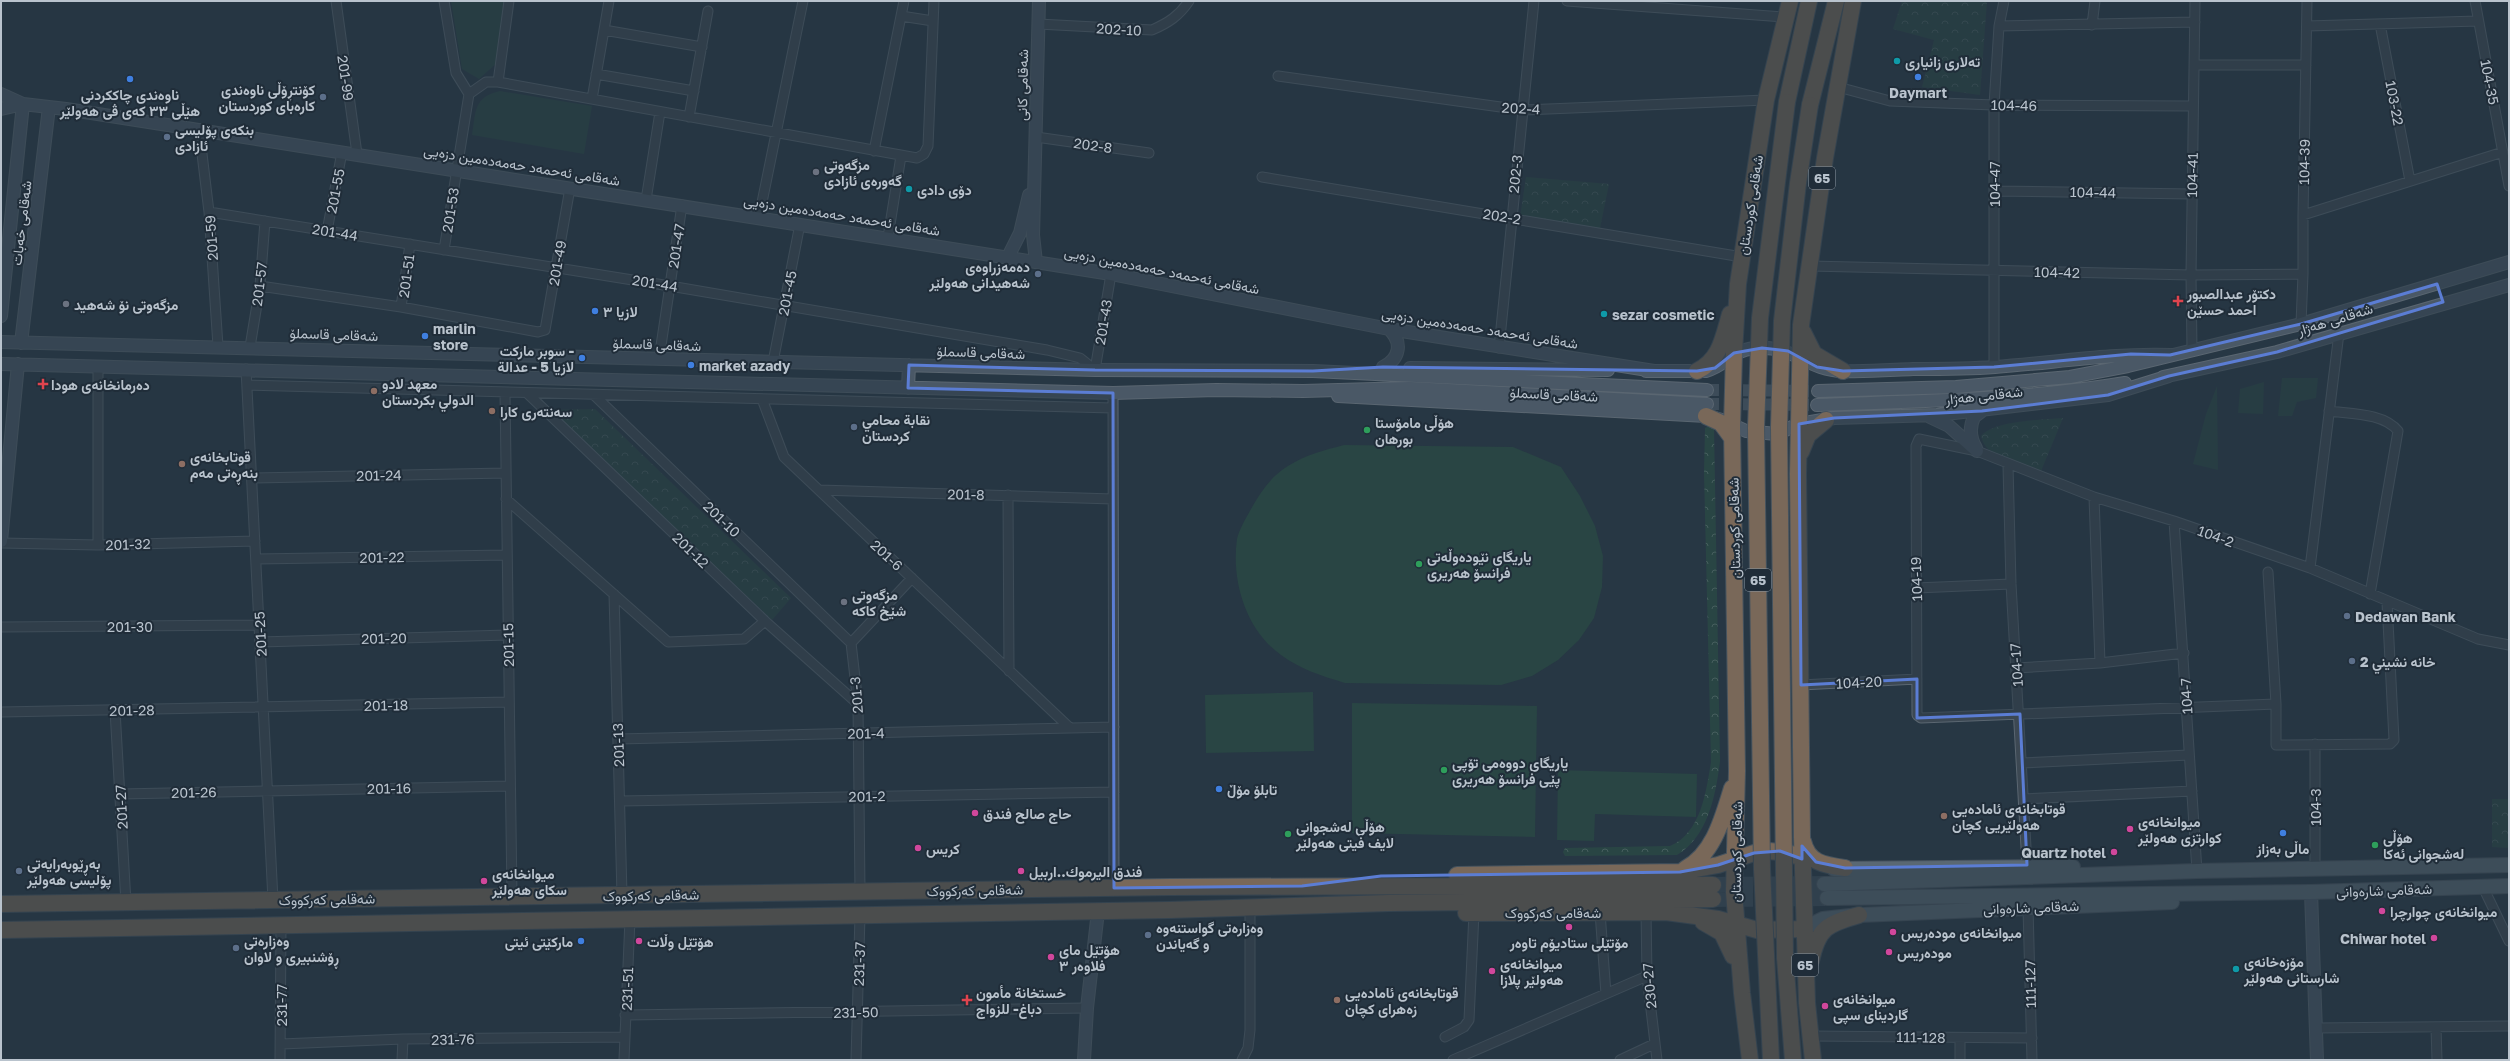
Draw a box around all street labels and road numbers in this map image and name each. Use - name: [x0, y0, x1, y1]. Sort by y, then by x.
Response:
- street label: 202-10: [1096, 19, 1142, 39]
- street label: شەقامی کانی: [1013, 49, 1032, 121]
- street label: 201-99: [334, 54, 358, 102]
- street label: 104-35: [2477, 58, 2503, 106]
- street label: 103-22: [2382, 79, 2408, 127]
- street label: 104-46: [1991, 96, 2037, 114]
- street label: 202-4: [1501, 98, 1541, 118]
- street label: 202-8: [1073, 134, 1113, 156]
- street label: 104-39: [2295, 139, 2313, 185]
- street label: شەقامی ئەحمەد حەمەدەمین دزەیی: [422, 141, 621, 190]
- street label: 104-41: [2183, 152, 2201, 197]
- street label: 202-3: [1505, 154, 1525, 194]
- street label: شەقامی کوردستان: [1734, 154, 1767, 256]
- street label: 104-47: [1986, 161, 2003, 207]
- street label: 201-55: [322, 167, 348, 215]
- road number: 65: [1809, 167, 1835, 189]
- street label: شەقامی خەبات: [7, 180, 36, 267]
- street label: 104-44: [2070, 183, 2116, 201]
- street label: 201-53: [438, 186, 462, 234]
- street label: شەقامی ئەحمەد حەمەدەمین دزەیی: [742, 191, 941, 240]
- street label: 202-2: [1482, 205, 1522, 227]
- street label: 201-59: [201, 215, 221, 261]
- street label: 201-44: [311, 220, 359, 244]
- street label: 201-47: [664, 223, 688, 269]
- street label: 201-49: [545, 239, 569, 287]
- street label: شەقامی ئەحمەد حەمەدەمین دزەیی: [1063, 243, 1261, 298]
- street label: 201-51: [395, 253, 417, 299]
- street label: 201-57: [248, 261, 270, 307]
- street label: 104-42: [2034, 263, 2080, 281]
- street label: 201-45: [774, 269, 800, 317]
- street label: 201-44: [631, 271, 679, 295]
- street label: 201-43: [1091, 298, 1115, 346]
- street label: شەقامی هەژار: [2294, 299, 2375, 340]
- street label: شەقامی ئەحمەد حەمەدەمین دزەیی: [1380, 304, 1579, 353]
- street label: شەقامی قاسملۆ: [289, 324, 379, 345]
- street label: شەقامی قاسملۆ: [612, 334, 702, 355]
- street label: شەقامی قاسملۆ: [936, 342, 1026, 363]
- street label: شەقامی هەژار: [1943, 382, 2024, 409]
- street label: شەقامی قاسملۆ: [1509, 383, 1599, 406]
- street label: 201-24: [356, 466, 402, 484]
- street label: شەقامی کوردستان: [1725, 477, 1744, 579]
- street label: 201-8: [947, 485, 985, 503]
- street label: 201-10: [700, 497, 744, 541]
- street label: 104-2: [2195, 522, 2237, 550]
- street label: 201-12: [669, 529, 713, 571]
- street label: 201-32: [105, 535, 151, 553]
- street label: 201-6: [868, 536, 906, 574]
- street label: 201-22: [359, 548, 405, 566]
- street label: 104-19: [1907, 556, 1925, 602]
- road number: 65: [1745, 569, 1771, 591]
- street label: 201-25: [250, 611, 270, 657]
- street label: 201-30: [107, 618, 153, 635]
- street label: 201-15: [499, 623, 517, 667]
- street label: 201-20: [361, 629, 407, 647]
- street label: 104-17: [2006, 643, 2026, 687]
- street label: 104-20: [1836, 672, 1882, 692]
- street label: 201-3: [846, 676, 866, 714]
- street label: 104-7: [2177, 678, 2195, 714]
- street label: 201-18: [364, 696, 408, 714]
- street label: 201-28: [109, 701, 155, 719]
- street label: 201-13: [609, 723, 627, 767]
- street label: 201-4: [847, 724, 885, 742]
- street label: 201-16: [367, 779, 411, 797]
- street label: 201-26: [171, 783, 217, 801]
- street label: 201-27: [111, 784, 131, 830]
- street label: 201-2: [848, 787, 886, 805]
- street label: 104-3: [2307, 788, 2324, 826]
- street label: شەقامی کوردستان: [1727, 801, 1746, 903]
- street label: شەقامی شارەوانی: [2336, 880, 2432, 901]
- street label: شەقامی کەرکووک: [927, 881, 1023, 900]
- street label: شەقامی کەرکووک: [603, 886, 699, 905]
- street label: شەقامی کەرکووک: [279, 890, 375, 909]
- street label: شەقامی شارەوانی: [1983, 897, 2079, 918]
- street label: شەقامی کەرکووک: [1505, 904, 1601, 922]
- street label: 231-37: [850, 942, 868, 986]
- road number: 65: [1792, 954, 1818, 976]
- street label: 111-127: [2021, 960, 2039, 1008]
- street label: 230-27: [1639, 962, 1659, 1010]
- street label: 231-51: [618, 967, 636, 1011]
- street label: 231-77: [273, 984, 290, 1026]
- street label: 231-50: [833, 1003, 879, 1021]
- street label: 111-128: [1896, 1028, 1946, 1046]
- street label: 231-76: [431, 1030, 475, 1048]

